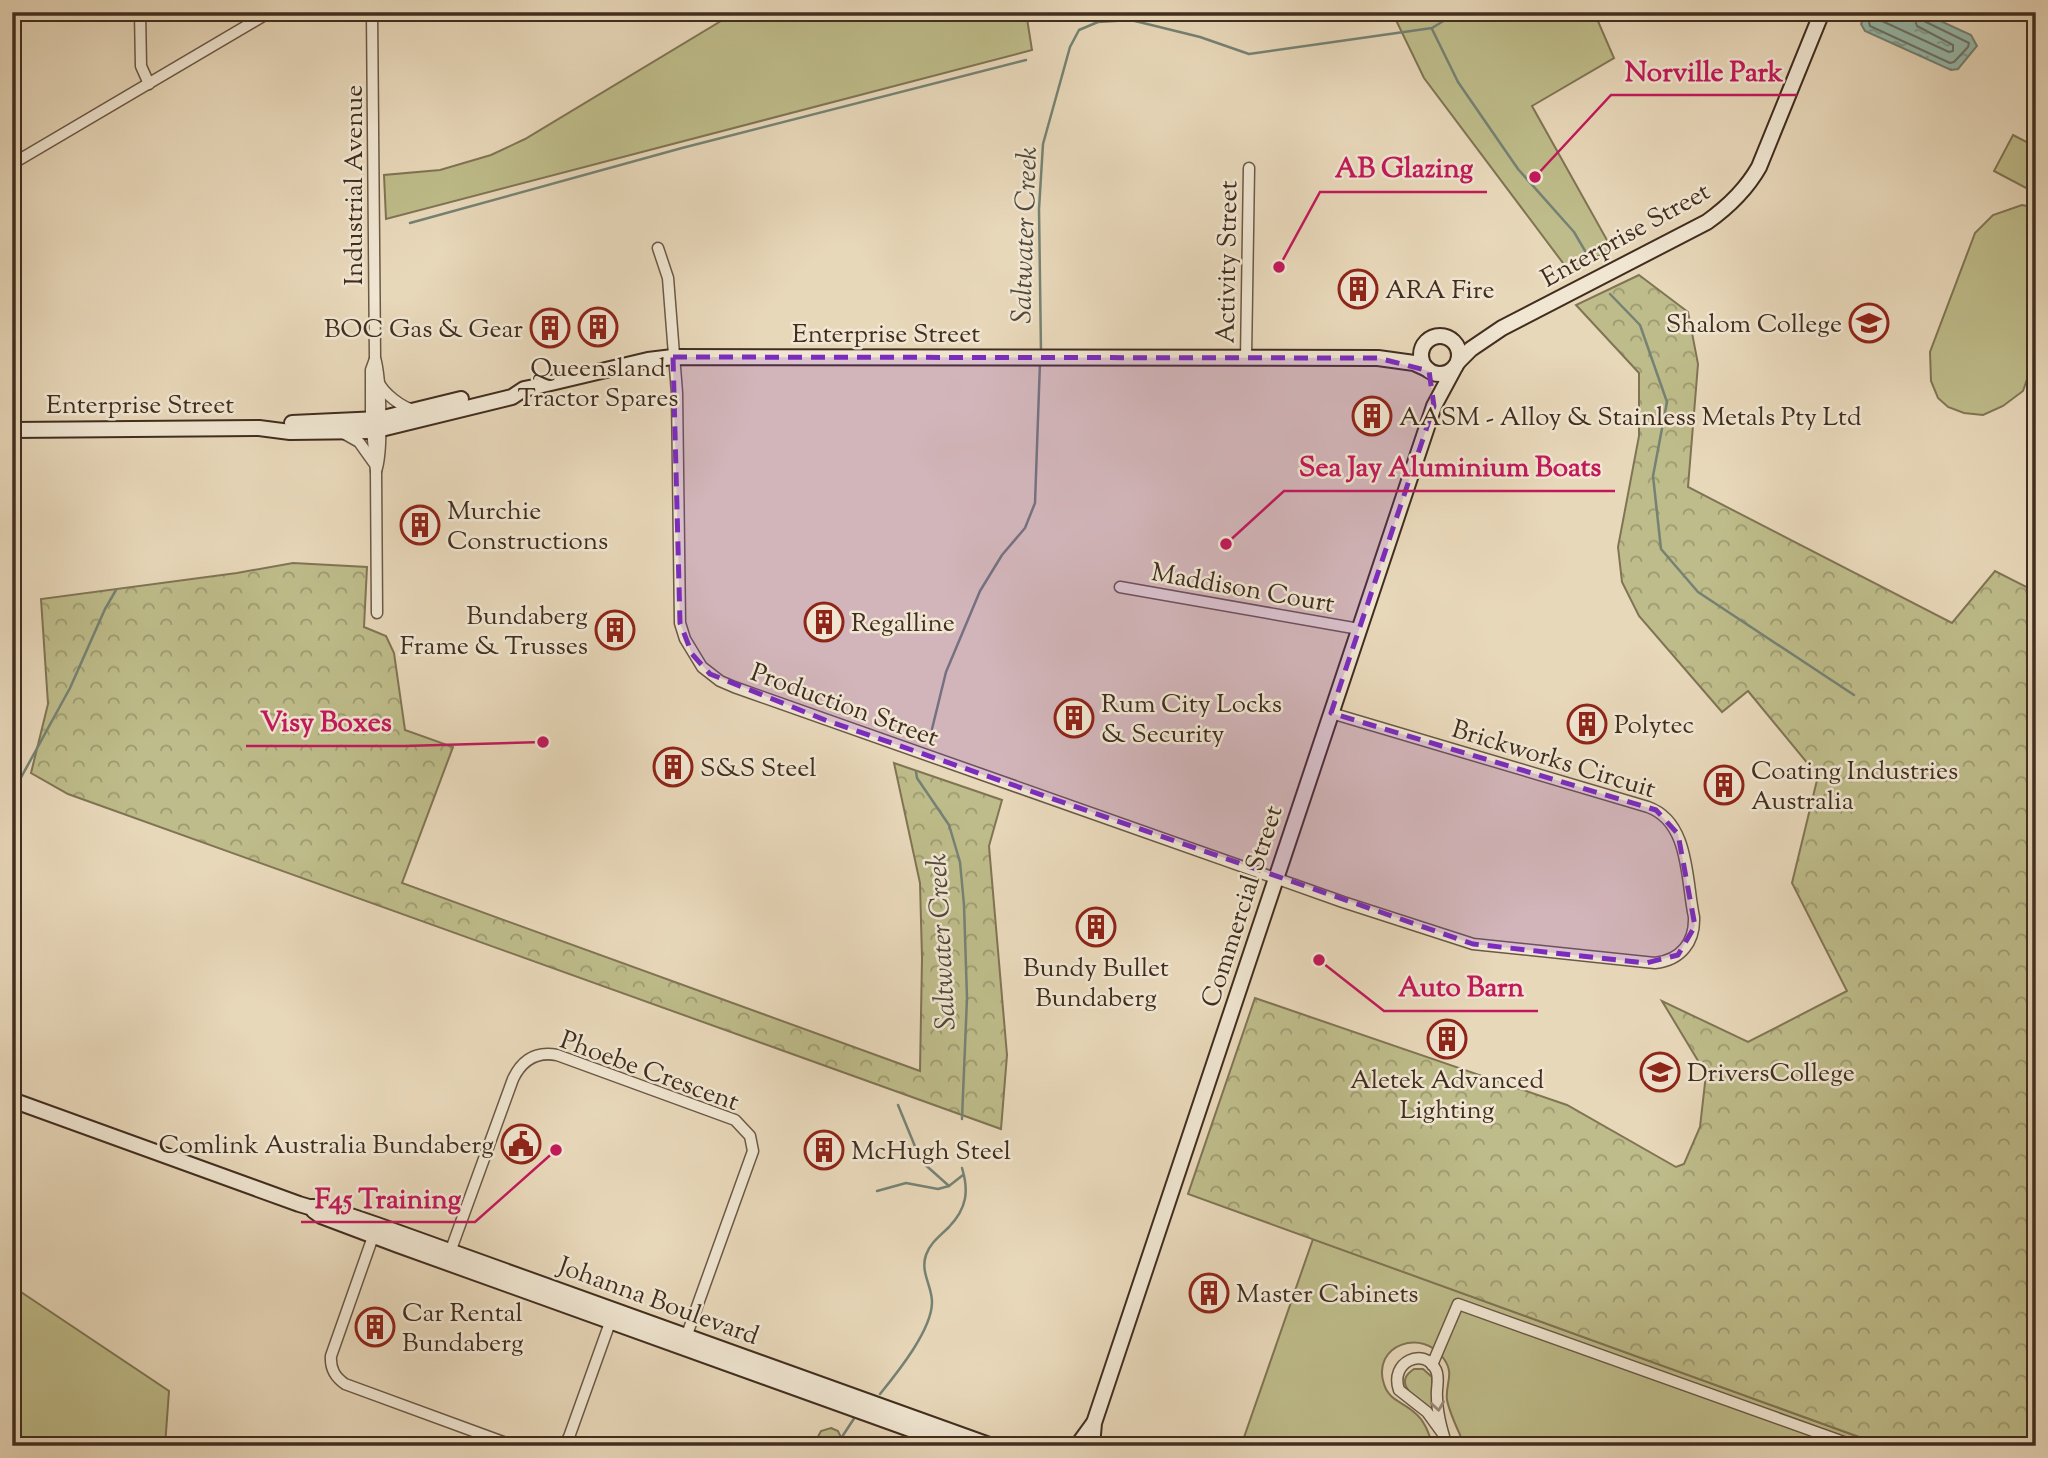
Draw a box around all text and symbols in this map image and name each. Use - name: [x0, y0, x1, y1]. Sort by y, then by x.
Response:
- callout: Norville Park: [1611, 46, 1797, 95]
- text: Norville Park: [1625, 54, 1784, 94]
- street label: Industrial Avenue: [337, 85, 374, 285]
- callout: AB Glazing: [1320, 143, 1487, 192]
- water label: Saltwater Creek: [1003, 146, 1049, 324]
- text: AB Glazing: [1335, 150, 1474, 190]
- street label: Enterprise Street: [1535, 174, 1718, 298]
- street label: Activity Street: [1209, 180, 1248, 344]
- building icon: ARA Fire: [1337, 268, 1379, 310]
- place label: ARA Fire: [1385, 273, 1495, 310]
- school or university icon: Shalom College: [1848, 302, 1890, 344]
- building icon: Queensland Tractor Spares: [577, 306, 619, 348]
- building icon: BOC Gas & Gear: [529, 307, 571, 349]
- place label: Shalom College: [1666, 307, 1842, 344]
- place label: BOC Gas & Gear: [324, 312, 523, 349]
- street label: Enterprise Street: [792, 317, 980, 354]
- place label: Queensland Tractor Spares: [517, 351, 679, 418]
- street label: Enterprise Street: [46, 388, 234, 425]
- building icon: AASM - Alloy & Stainless Metals Pty Ltd: [1351, 395, 1393, 437]
- place label: AASM - Alloy & Stainless Metals Pty Ltd: [1399, 400, 1862, 437]
- callout: Sea Jay Aluminium Boats: [1284, 442, 1615, 491]
- text: Sea Jay Aluminium Boats: [1299, 449, 1601, 489]
- place label: Murchie Constructions: [447, 494, 608, 561]
- building icon: Murchie Constructions: [399, 504, 441, 546]
- street label: Maddison Court: [1148, 555, 1337, 624]
- place label: Bundaberg Frame & Trusses: [400, 599, 588, 666]
- building icon: Regalline: [803, 601, 845, 643]
- place label: Regalline: [851, 606, 955, 643]
- building icon: Bundaberg Frame & Trusses: [594, 609, 636, 651]
- street label: Production Street: [745, 655, 943, 758]
- place label: Rum City Locks & Security: [1101, 687, 1282, 754]
- callout: Visy Boxes: [246, 697, 405, 746]
- building icon: Rum City Locks & Security: [1053, 697, 1095, 739]
- building icon: Polytec: [1566, 703, 1608, 745]
- text: Visy Boxes: [260, 704, 392, 744]
- place label: Polytec: [1614, 708, 1695, 745]
- street label: Brickworks Circuit: [1447, 712, 1660, 809]
- building icon: S&S Steel: [652, 746, 694, 788]
- place label: S&S Steel: [700, 751, 817, 788]
- place label: Coating Industries Australia: [1751, 754, 1958, 821]
- building icon: Coating Industries Australia: [1703, 764, 1745, 806]
- street label: Commercial Street: [1193, 801, 1293, 1012]
- water label: Saltwater Creek: [918, 852, 968, 1031]
- building icon: Bundy Bullet Bundaberg: [1075, 906, 1117, 948]
- place label: Bundy Bullet Bundaberg: [1023, 951, 1169, 1018]
- callout: Auto Barn: [1384, 962, 1538, 1011]
- text: Auto Barn: [1398, 969, 1524, 1009]
- building icon: Aletek Advanced Lighting: [1426, 1018, 1468, 1060]
- street label: Phoebe Crescent: [554, 1023, 744, 1122]
- school or university icon: DriversCollege: [1639, 1051, 1681, 1093]
- place label: DriversCollege: [1687, 1056, 1855, 1093]
- place label: Aletek Advanced Lighting: [1350, 1063, 1544, 1130]
- public building icon: Comlink Australia Bundaberg: [500, 1123, 542, 1165]
- place label: Comlink Australia Bundaberg: [158, 1128, 494, 1165]
- building icon: McHugh Steel: [803, 1129, 845, 1171]
- place label: McHugh Steel: [851, 1134, 1011, 1171]
- callout: F45 Training: [301, 1173, 475, 1222]
- text: F45 Training: [315, 1181, 462, 1221]
- street label: Johanna Boulevard: [551, 1248, 764, 1356]
- building icon: Master Cabinets: [1188, 1272, 1230, 1314]
- place label: Master Cabinets: [1236, 1277, 1419, 1314]
- place label: Car Rental Bundaberg: [402, 1296, 524, 1363]
- building icon: Car Rental Bundaberg: [354, 1306, 396, 1348]
- one-way arrow: [1431, 1400, 1446, 1412]

